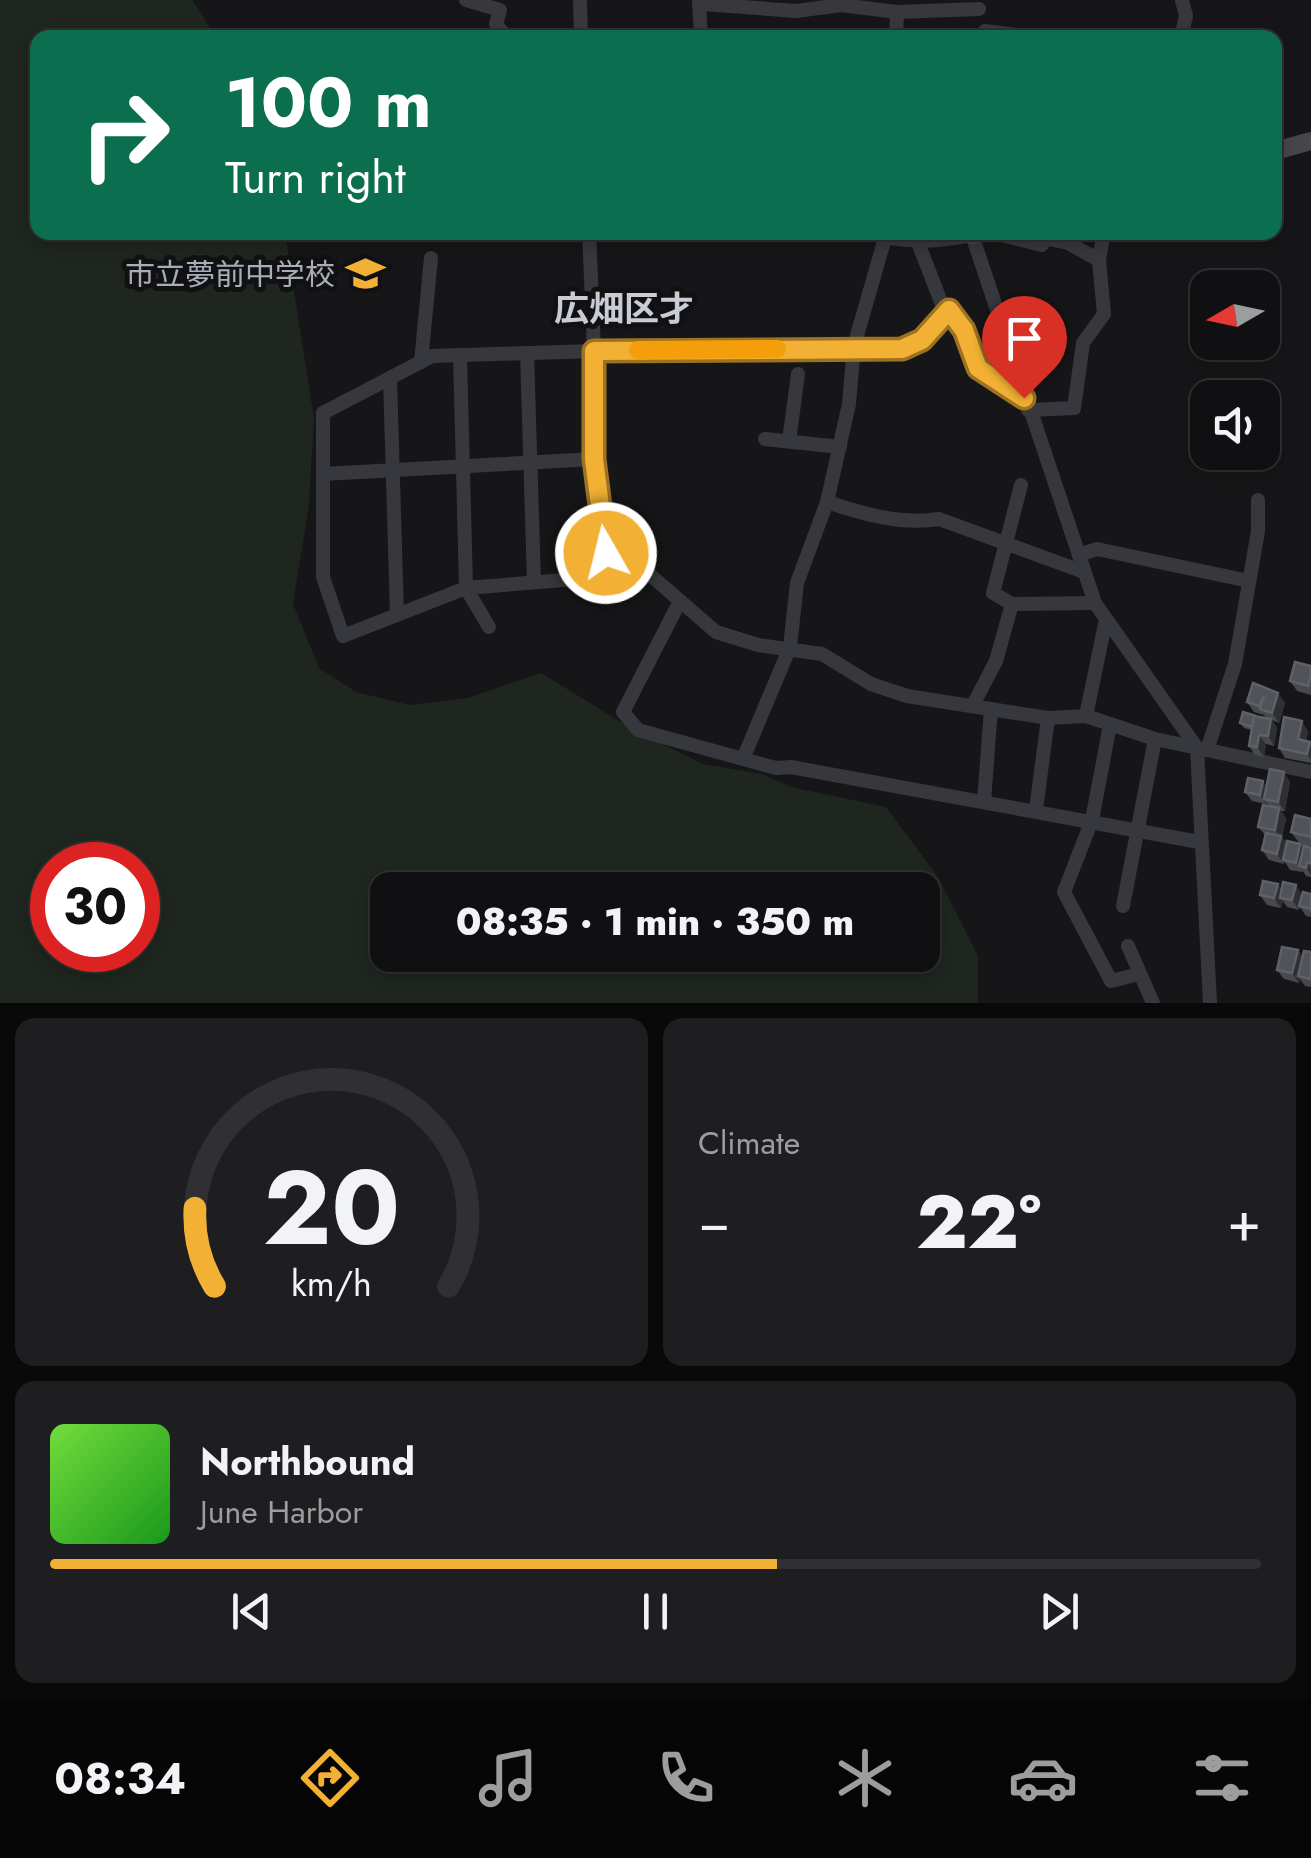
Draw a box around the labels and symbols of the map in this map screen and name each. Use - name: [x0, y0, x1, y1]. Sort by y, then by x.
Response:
- place label: 市立夢前中学校: [125, 253, 335, 296]
- school or university icon: 市立夢前中学校: [344, 253, 386, 295]
- north arrow: [1190, 270, 1280, 360]
- district label: 広畑区才: [554, 284, 694, 334]
- pin: [982, 296, 1067, 399]
- position arrow: [554, 501, 658, 605]
- speed limit sign: 30: [30, 842, 160, 972]

